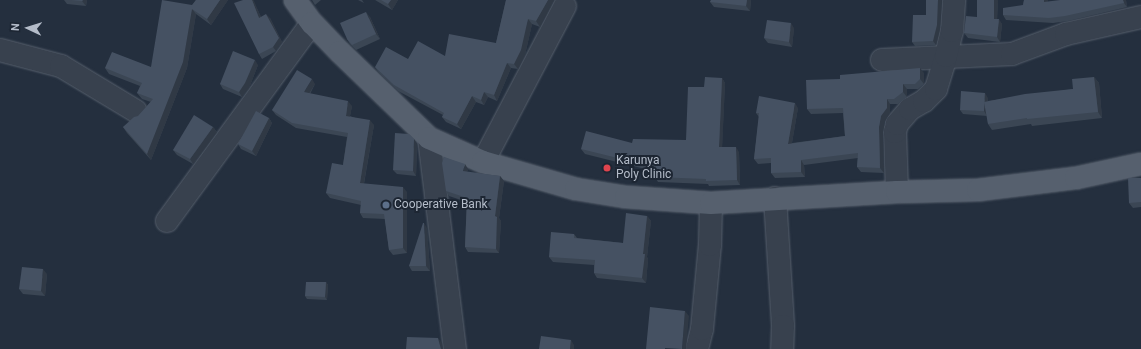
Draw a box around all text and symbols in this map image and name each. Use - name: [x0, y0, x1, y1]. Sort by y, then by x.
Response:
- north arrow: [8, 8, 48, 48]
- text: N: [9, 23, 22, 31]
- place label: Karunya Poly Clinic: [616, 154, 671, 182]
- marker: Karunya Poly Clinic: [601, 162, 613, 174]
- place label: Cooperative Bank: [394, 198, 488, 212]
- marker: Cooperative Bank: [381, 200, 391, 210]

